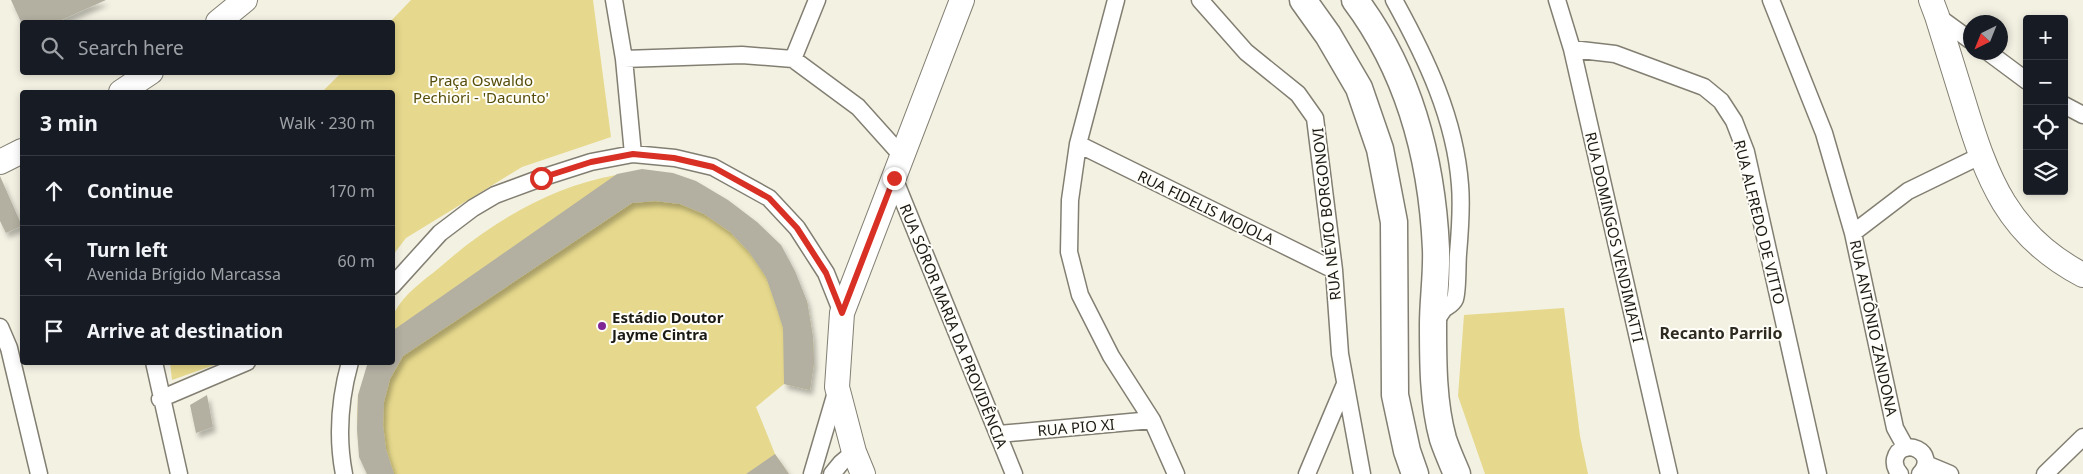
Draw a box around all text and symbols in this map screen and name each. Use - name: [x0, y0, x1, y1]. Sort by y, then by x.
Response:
- north arrow: [1963, 15, 2008, 60]
- map controls: [2023, 15, 2068, 195]
- button: +: [2023, 15, 2068, 60]
- search box: [20, 20, 395, 75]
- icon: search: [38, 34, 66, 62]
- text: Search here: [78, 35, 184, 61]
- button: −: [2023, 60, 2068, 105]
- park label: Praça Oswaldo Pechiori - 'Dacunto': [413, 70, 549, 107]
- button: locate: [2023, 105, 2068, 150]
- text: 3 min: [40, 109, 98, 137]
- text: Walk · 230 m: [280, 112, 375, 134]
- street label: RUA NÉVIO BORGONOVI: [1307, 127, 1345, 301]
- street label: RUA DOMINGOS VENDIMIATTI: [1581, 130, 1649, 344]
- street label: RUA ALFREDO DE VITTO: [1730, 138, 1790, 306]
- button: layers: [2023, 150, 2068, 195]
- street label: RUA FIDELIS MOJOLA: [1134, 165, 1278, 249]
- route start: [530, 167, 553, 190]
- route end: [883, 167, 906, 190]
- icon: ahead: [40, 177, 68, 205]
- text: Continue: [87, 178, 173, 204]
- text: 170 m: [328, 180, 375, 202]
- street label: RUA SÓROR MARIA DA PROVIDÊNCIA: [896, 201, 1012, 452]
- text: Turn left: [87, 237, 168, 263]
- street label: RUA ANTÔNIO ZANDONA: [1846, 238, 1903, 418]
- icon: left: [40, 247, 68, 275]
- text: 60 m: [338, 250, 375, 272]
- text: Avenida Brígido Marcassa: [87, 263, 281, 285]
- place label: Estádio Doutor Jayme Cintra: [610, 307, 724, 344]
- icon: arrive: [40, 317, 68, 345]
- text: Arrive at destination: [87, 318, 283, 344]
- marker: Estádio Doutor Jayme Cintra: [596, 320, 608, 332]
- district label: Recanto Parrilo: [1660, 322, 1782, 344]
- street label: RUA PIO XI: [1037, 414, 1115, 440]

